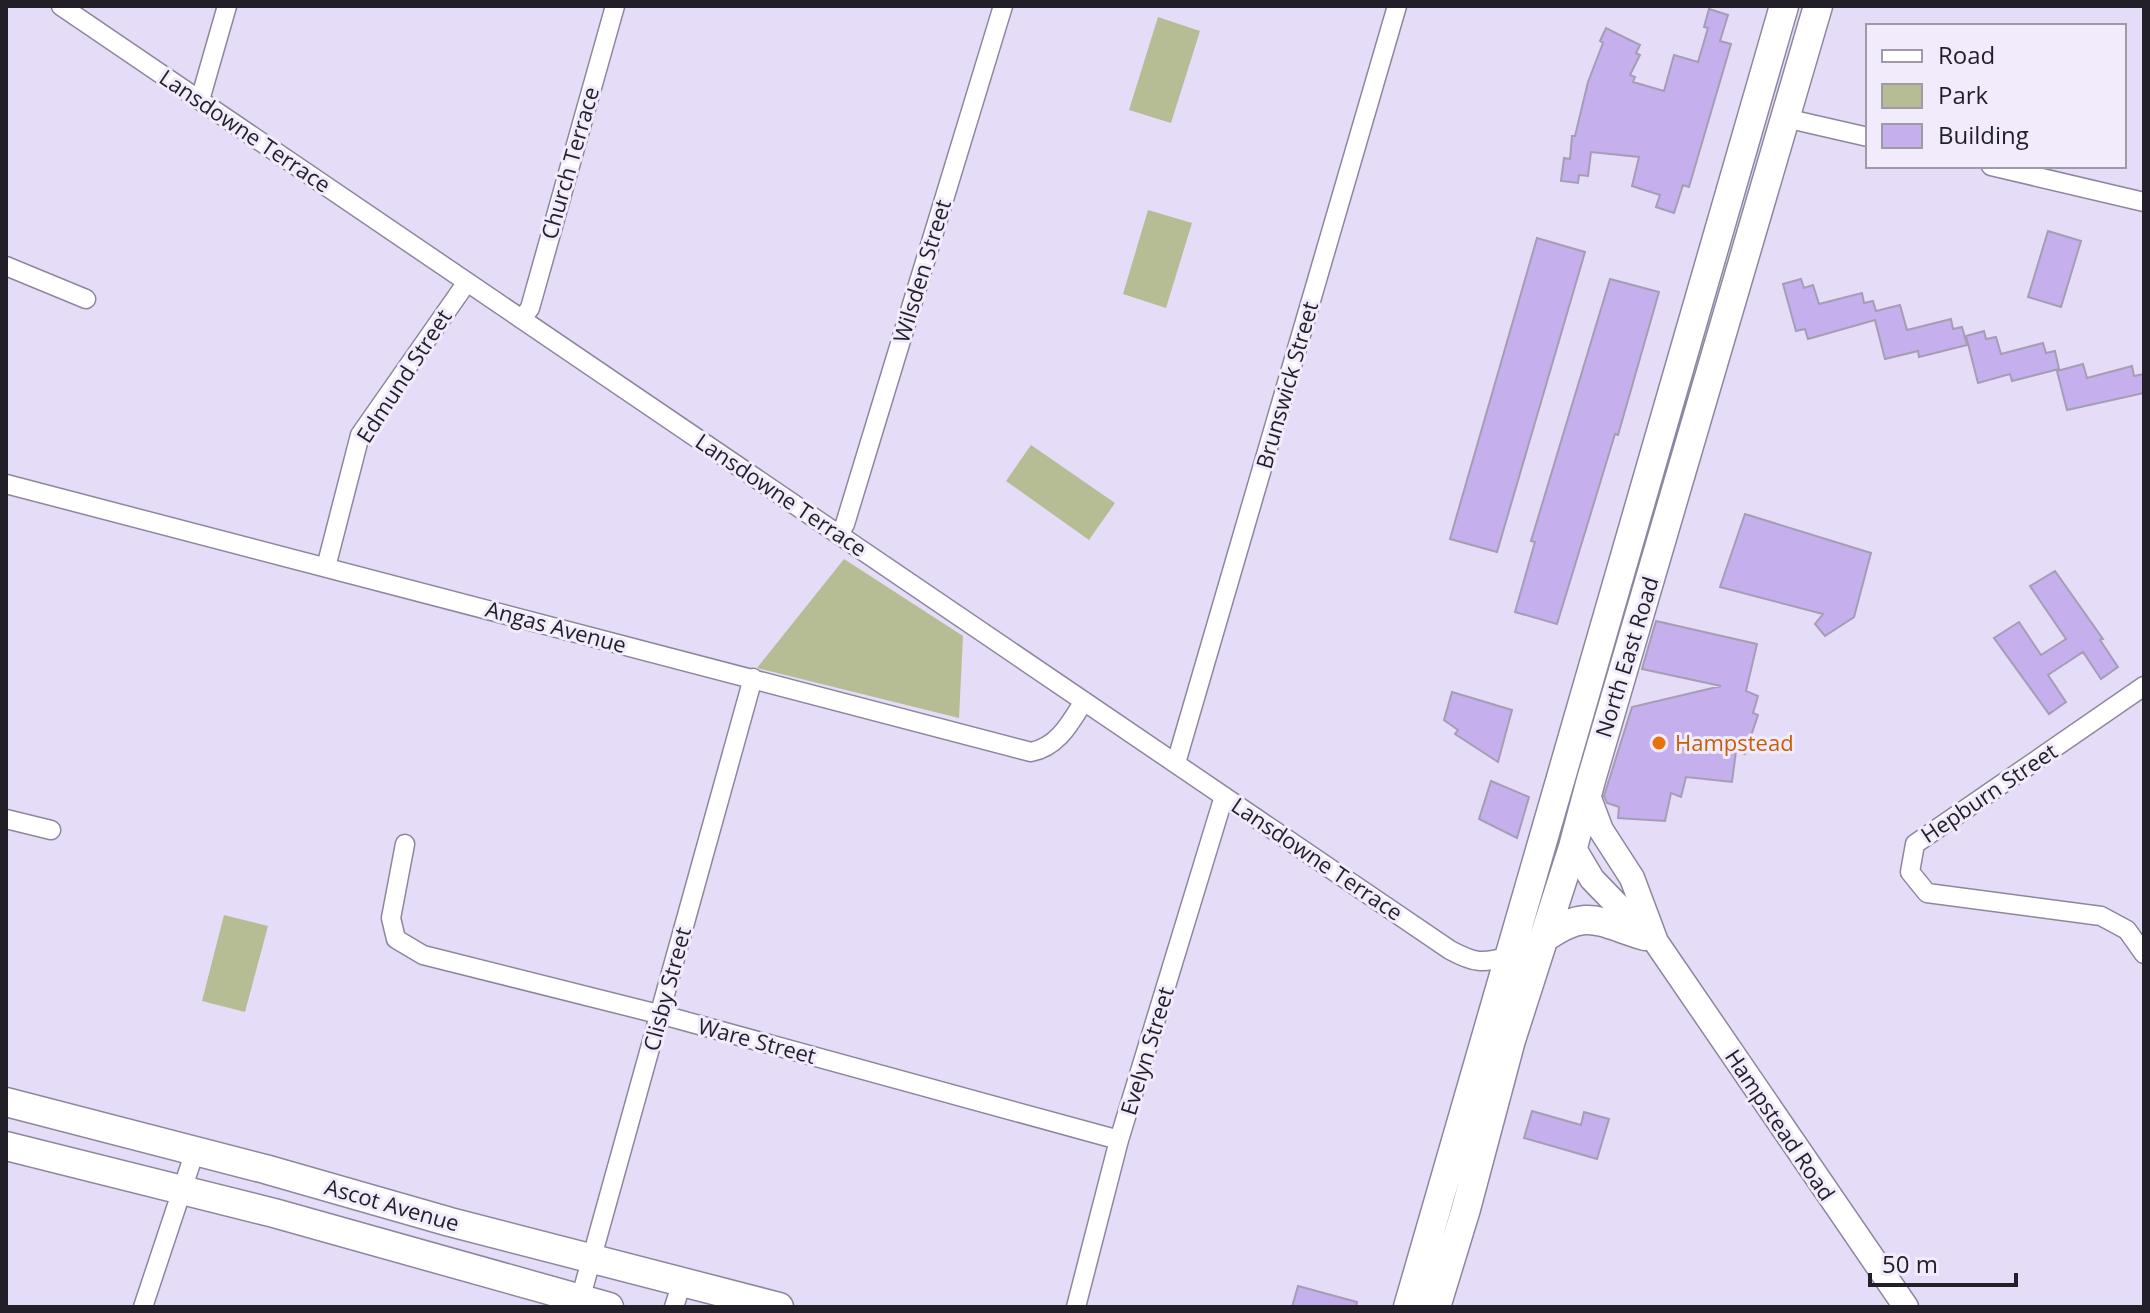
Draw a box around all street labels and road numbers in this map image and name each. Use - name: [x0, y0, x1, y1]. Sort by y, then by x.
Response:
- street label: Lansdowne Terrace: [154, 62, 337, 199]
- street label: Church Terrace: [533, 83, 605, 242]
- street label: Wilsden Street: [885, 195, 957, 346]
- street label: Brunswick Street: [1248, 298, 1324, 472]
- street label: Edmund Street: [349, 303, 458, 448]
- street label: Lansdowne Terrace: [690, 426, 873, 563]
- street label: North East Road: [1587, 573, 1665, 741]
- street label: Angas Avenue: [483, 593, 630, 659]
- street label: Hepburn Street: [1914, 735, 2063, 849]
- street label: Lansdowne Terrace: [1226, 790, 1409, 927]
- street label: Clisby Street: [635, 923, 697, 1054]
- street label: Evelyn Street: [1112, 983, 1180, 1119]
- street label: Ware Street: [695, 1010, 820, 1070]
- street label: Hampstead Road: [1719, 1043, 1843, 1206]
- street label: Ascot Avenue: [322, 1171, 463, 1238]

